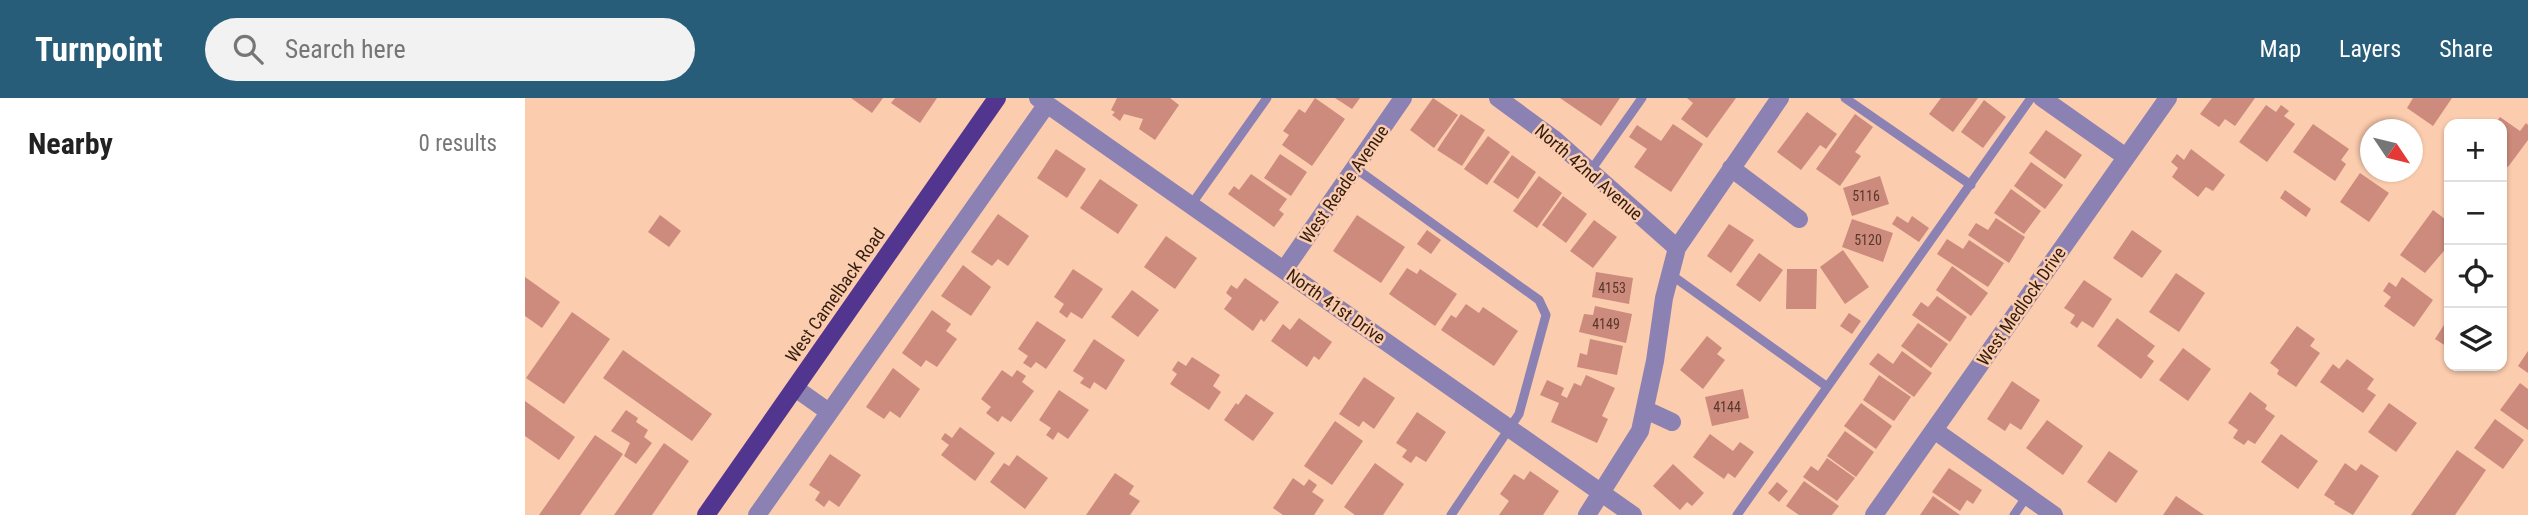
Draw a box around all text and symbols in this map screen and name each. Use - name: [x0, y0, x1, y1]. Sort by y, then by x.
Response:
- search box: [205, 18, 695, 81]
- text: Turnpoint: [35, 30, 163, 69]
- icon: search: [229, 30, 267, 68]
- text: Search here: [285, 34, 406, 64]
- text: Map: [2260, 35, 2301, 63]
- text: Layers: [2339, 35, 2401, 63]
- text: Share: [2439, 35, 2493, 63]
- north arrow: [2360, 119, 2423, 182]
- map controls: [2444, 119, 2507, 371]
- button: +: [2444, 119, 2507, 182]
- street label: North 42nd Avenue: [1531, 120, 1647, 224]
- street label: West Reade Avenue: [1295, 121, 1393, 247]
- text: Nearby: [28, 126, 113, 161]
- text: 0 results: [419, 130, 497, 157]
- button: −: [2444, 182, 2507, 245]
- house number: 5116: [1852, 188, 1880, 204]
- street label: West Camelback Road: [781, 224, 889, 366]
- house number: 5120: [1854, 232, 1882, 248]
- street label: West Medlock Drive: [1972, 243, 2070, 369]
- button: locate: [2444, 245, 2507, 308]
- street label: North 41st Drive: [1283, 264, 1389, 348]
- house number: 4153: [1598, 280, 1626, 296]
- button: layers: [2444, 308, 2507, 371]
- house number: 4149: [1592, 316, 1620, 332]
- house number: 4144: [1713, 399, 1741, 415]

